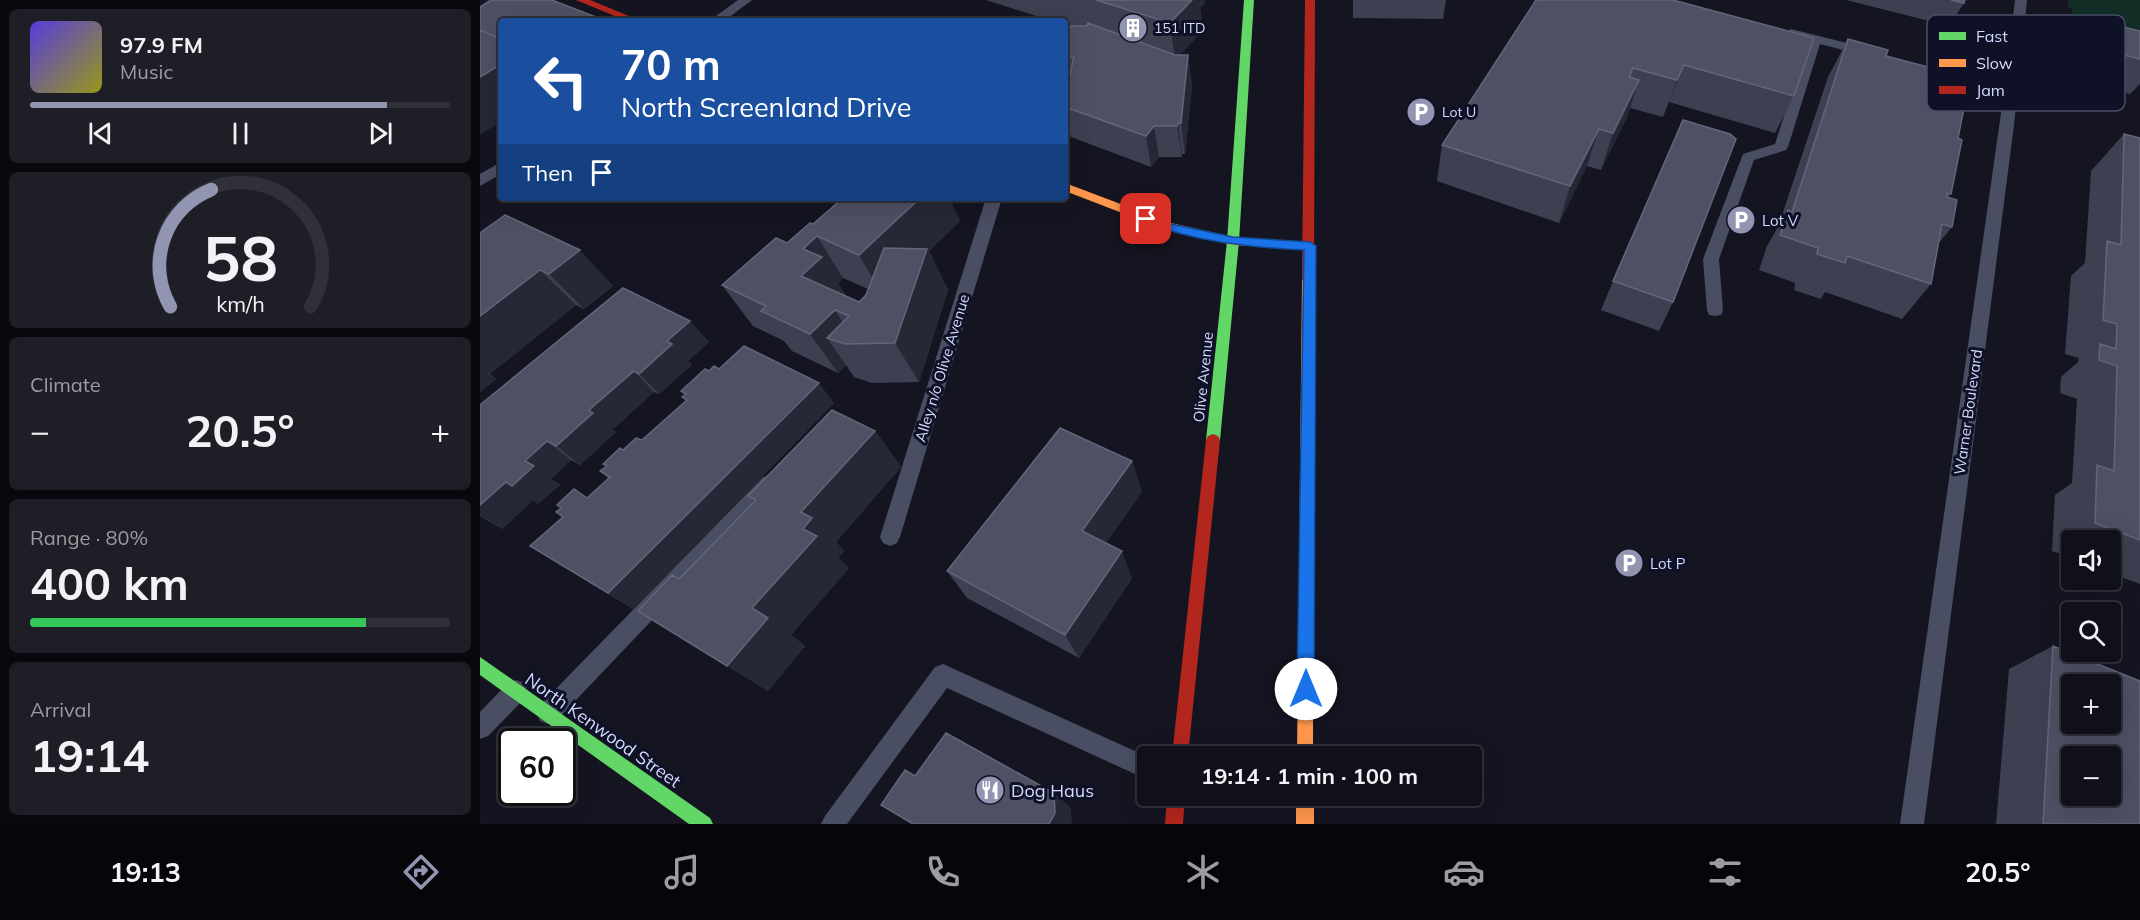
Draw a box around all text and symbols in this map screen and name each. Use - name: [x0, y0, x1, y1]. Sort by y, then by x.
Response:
- building icon: 151 ITD: [1117, 12, 1149, 44]
- legend: [1927, 15, 2125, 111]
- place label: 151 ITD: [1154, 19, 1205, 37]
- text: Fast: [1976, 26, 2008, 46]
- text: 97.9 FM: [120, 31, 203, 59]
- text: 70 m: [621, 38, 721, 91]
- icon: left: [522, 42, 600, 120]
- text: Slow: [1976, 53, 2013, 73]
- text: Music: [120, 59, 173, 84]
- text: Jam: [1976, 80, 2005, 100]
- text: North Screenland Drive: [621, 90, 911, 124]
- parking icon: Lot U: [1405, 96, 1437, 128]
- place label: Lot U: [1442, 103, 1476, 121]
- icon: previous: [84, 117, 117, 150]
- icon: pause: [224, 117, 257, 150]
- icon: next: [364, 117, 397, 150]
- icon: arrive: [585, 156, 618, 189]
- text: Then: [522, 159, 573, 187]
- pin: [1120, 193, 1171, 244]
- icon: arrive: [1129, 202, 1162, 235]
- parking icon: Lot V: [1725, 204, 1757, 236]
- place label: Lot V: [1762, 211, 1799, 230]
- text: 58: [203, 218, 277, 297]
- text: km/h: [216, 290, 264, 317]
- street label: Alley n/o Olive Avenue: [910, 292, 974, 444]
- street label: Olive Avenue: [1189, 331, 1217, 423]
- street label: Warner Boulevard: [1950, 348, 1986, 476]
- text: Climate: [30, 372, 101, 397]
- text: 20.5°: [185, 402, 295, 458]
- text: −: [30, 410, 50, 451]
- text: +: [430, 410, 450, 451]
- text: Range · 80%: [30, 525, 148, 550]
- map controls: [2061, 530, 2121, 806]
- button: sound: [2061, 530, 2121, 590]
- parking icon: Lot P: [1613, 547, 1645, 579]
- place label: Lot P: [1650, 554, 1686, 573]
- text: 400 km: [30, 555, 189, 611]
- button: search: [2061, 602, 2121, 662]
- position arrow: [1274, 657, 1338, 721]
- street label: North Kenwood Street: [521, 668, 685, 792]
- button: +: [2061, 674, 2121, 734]
- text: Arrival: [30, 697, 91, 722]
- text: 19:14: [30, 727, 149, 783]
- speed limit sign: 60: [498, 728, 576, 806]
- button: −: [2061, 746, 2121, 806]
- text: 19:14 · 1 min · 100 m: [1201, 762, 1418, 790]
- restaurant icon: Dog Haus: [974, 774, 1006, 806]
- place label: Dog Haus: [1011, 779, 1094, 802]
- icon: directions: [400, 851, 442, 893]
- icon: music: [661, 851, 703, 893]
- icon: phone: [922, 851, 964, 893]
- icon: climate: [1182, 851, 1224, 893]
- icon: car: [1443, 851, 1485, 893]
- icon: filters: [1704, 851, 1746, 893]
- text: 19:13: [109, 855, 181, 889]
- text: 20.5°: [1965, 855, 2030, 889]

